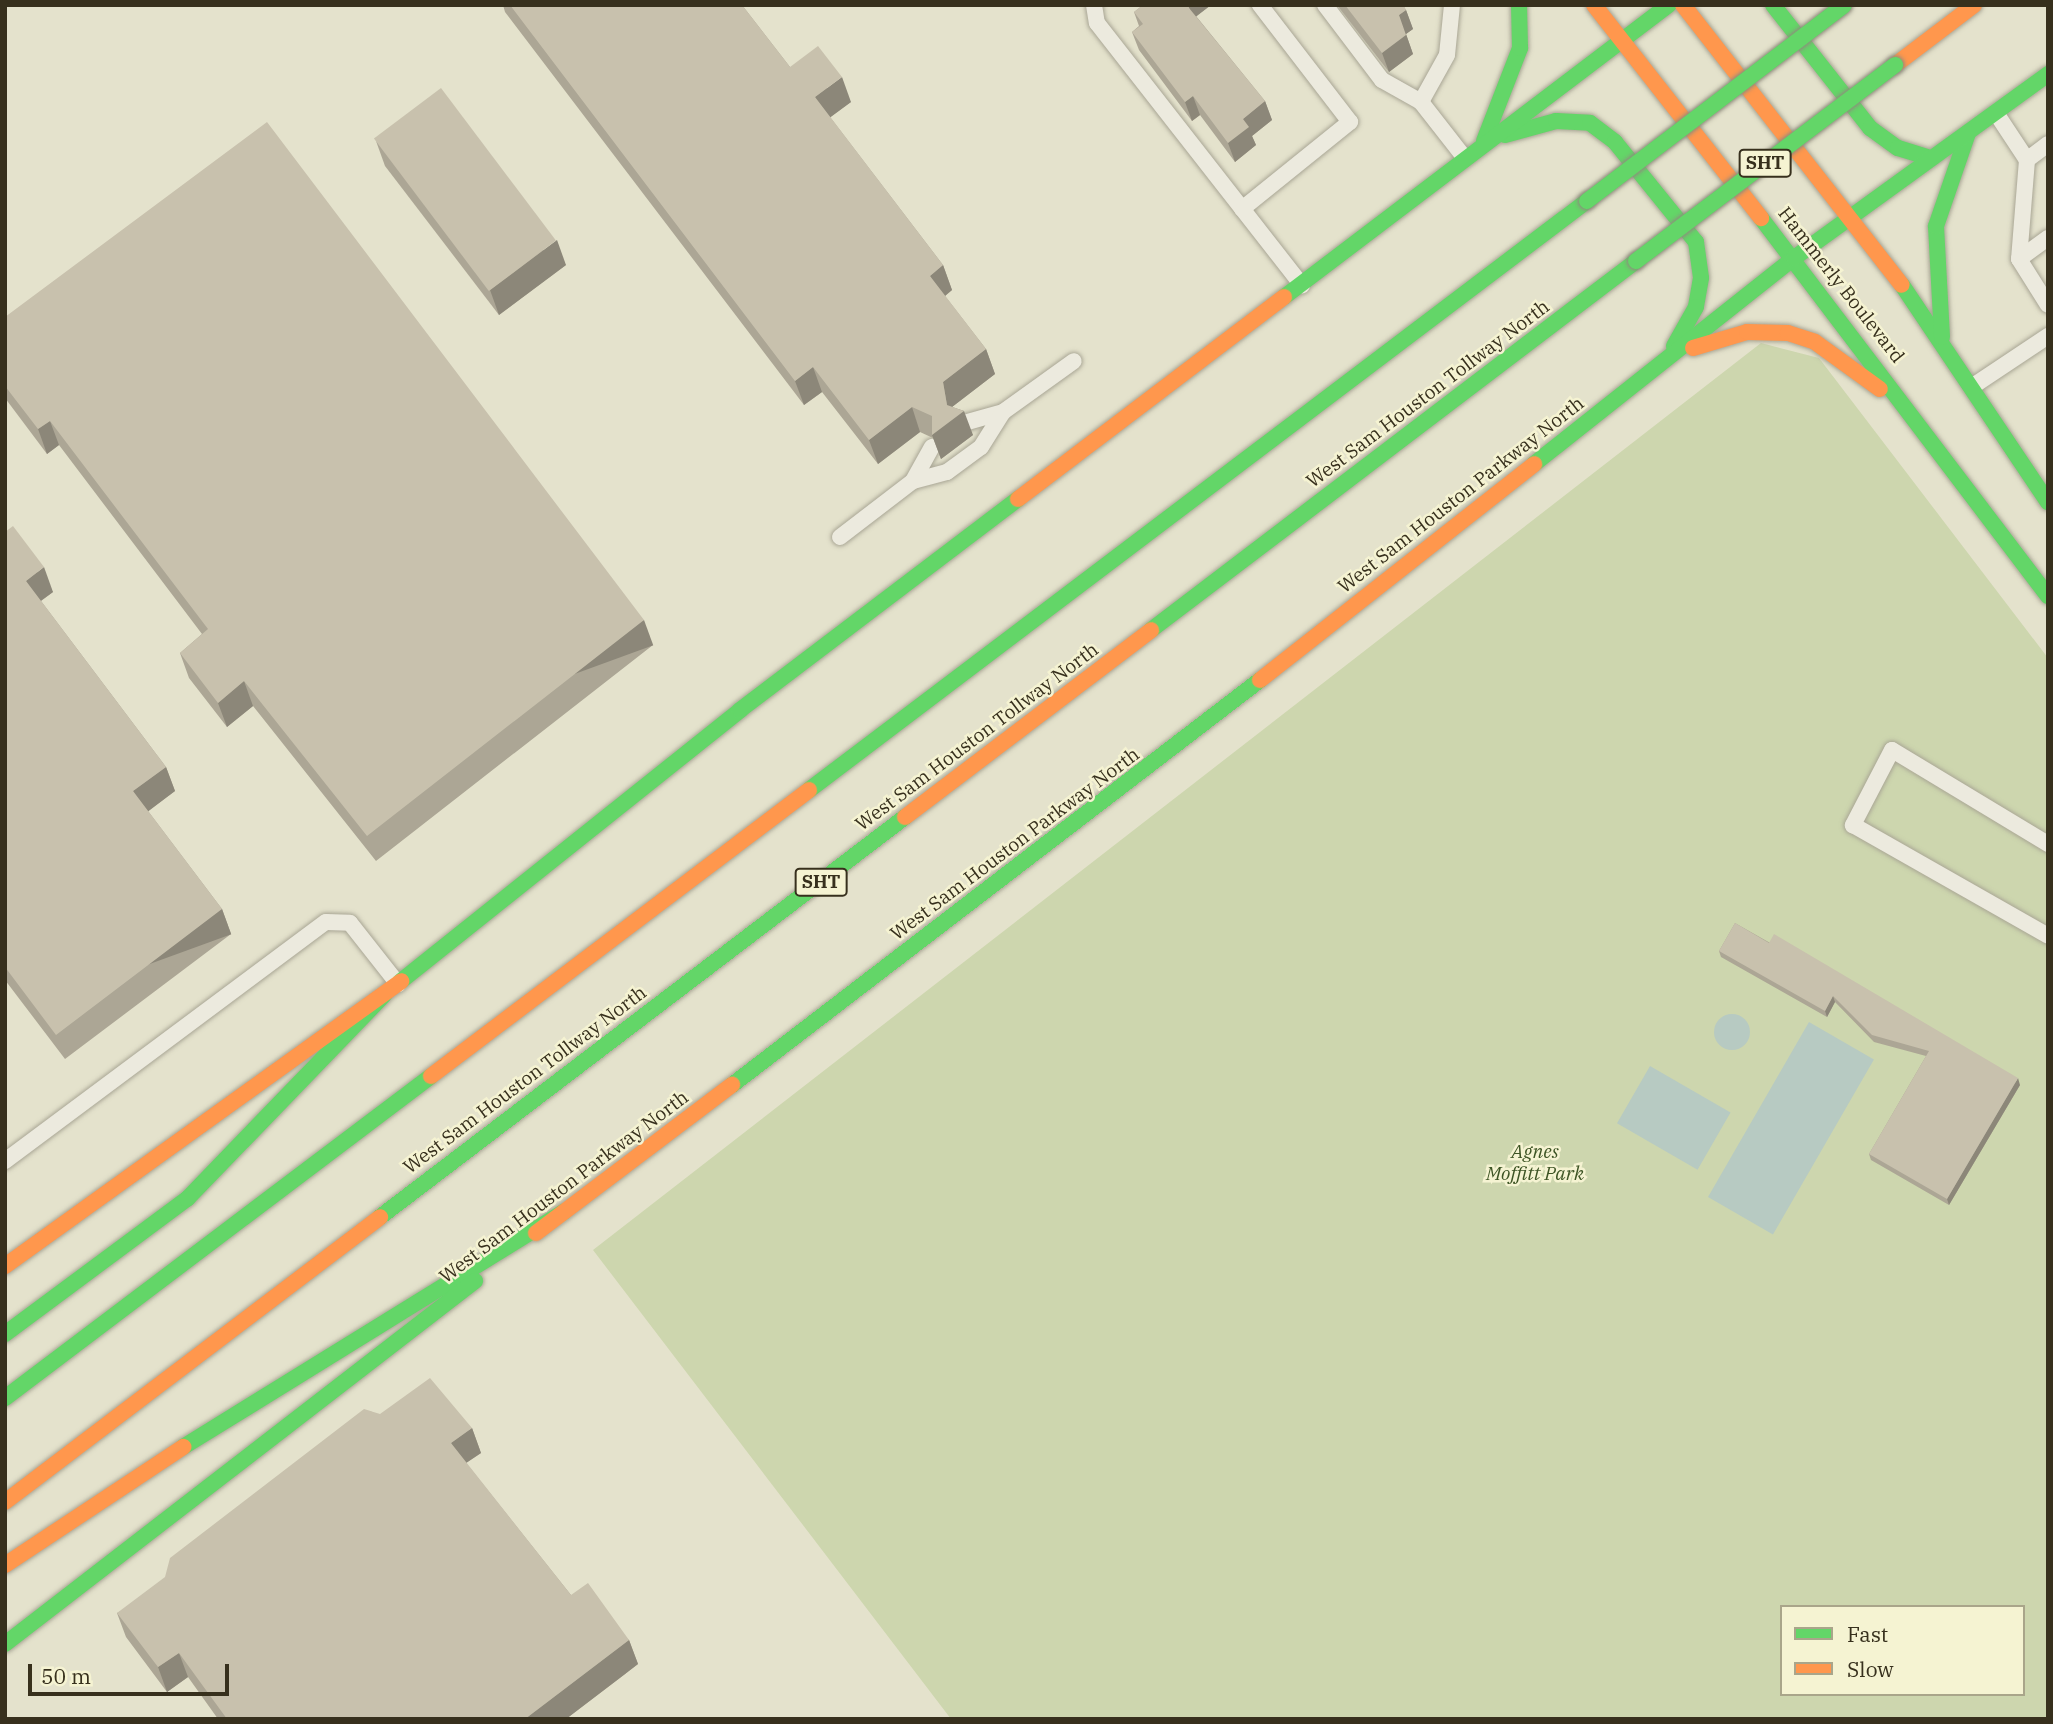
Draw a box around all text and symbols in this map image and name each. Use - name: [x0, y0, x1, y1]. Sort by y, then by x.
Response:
- road number: SHT: [1737, 148, 1793, 178]
- street label: Hammerly Boulevard: [1773, 202, 1909, 368]
- street label: West Sam Houston Tollway North: [1302, 295, 1554, 493]
- street label: West Sam Houston Parkway North: [1333, 392, 1589, 598]
- street label: West Sam Houston Tollway North: [851, 638, 1103, 836]
- street label: West Sam Houston Parkway North: [886, 743, 1144, 945]
- road number: SHT: [793, 868, 849, 897]
- street label: West Sam Houston Tollway North: [399, 981, 651, 1179]
- street label: West Sam Houston Parkway North: [435, 1086, 693, 1288]
- park label: Agnes Moffitt Park: [1486, 1141, 1584, 1185]
- legend: [1780, 1605, 2025, 1696]
- text: Fast: [1847, 1620, 1888, 1648]
- scale bar: [32, 1650, 233, 1694]
- text: Slow: [1847, 1655, 1894, 1683]
- text: 50 m: [41, 1662, 91, 1690]

